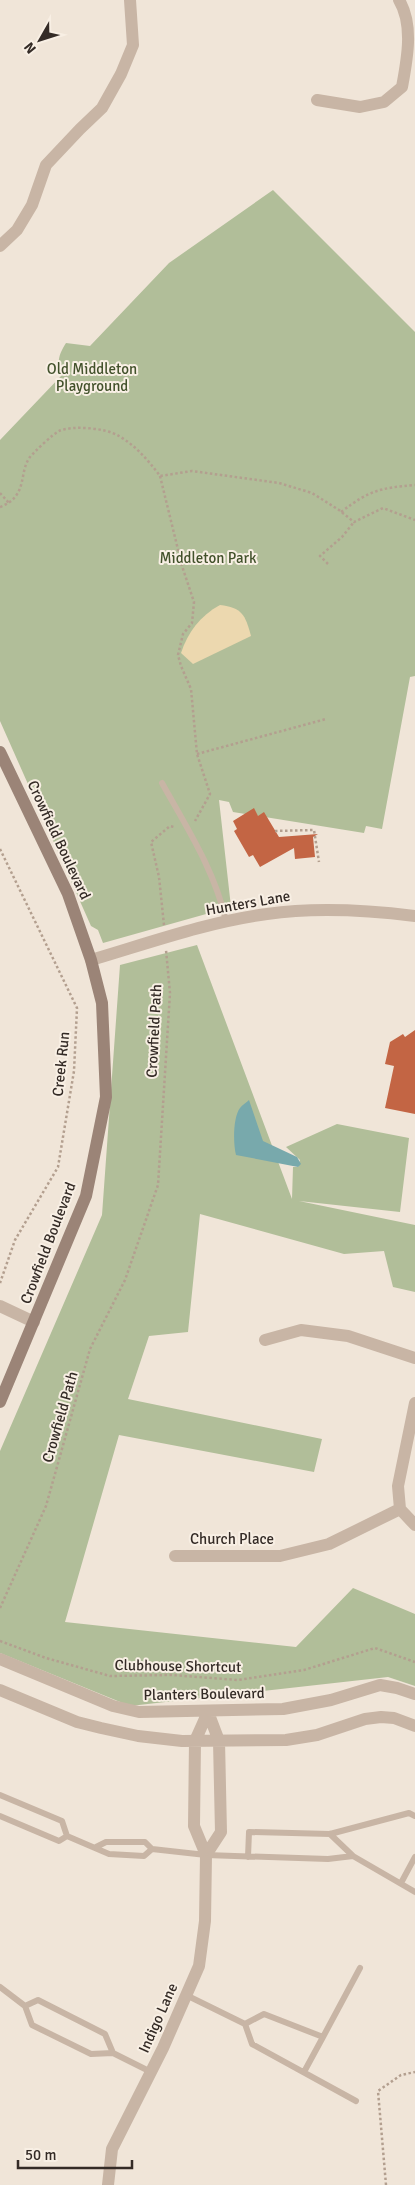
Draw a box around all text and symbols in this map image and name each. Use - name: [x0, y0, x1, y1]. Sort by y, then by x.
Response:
- north arrow: [15, 15, 65, 65]
- text: N: [21, 39, 40, 57]
- park label: Old Middleton Playground: [47, 360, 137, 395]
- park label: Middleton Park: [159, 549, 257, 567]
- street label: Crowfield Boulevard: [24, 778, 94, 902]
- street label: Hunters Lane: [204, 887, 292, 919]
- street label: Crowfield Path: [143, 984, 165, 1078]
- street label: Creek Run: [49, 1031, 73, 1097]
- street label: Crowfield Boulevard: [16, 1179, 80, 1307]
- street label: Crowfield Path: [38, 1369, 82, 1465]
- street label: Church Place: [190, 1530, 274, 1548]
- street label: Clubhouse Shortcut: [114, 1656, 242, 1676]
- street label: Planters Boulevard: [143, 1684, 265, 1704]
- street label: Indigo Lane: [135, 1980, 181, 2056]
- scale bar: [18, 2138, 131, 2170]
- text: 50 m: [25, 2146, 56, 2164]

